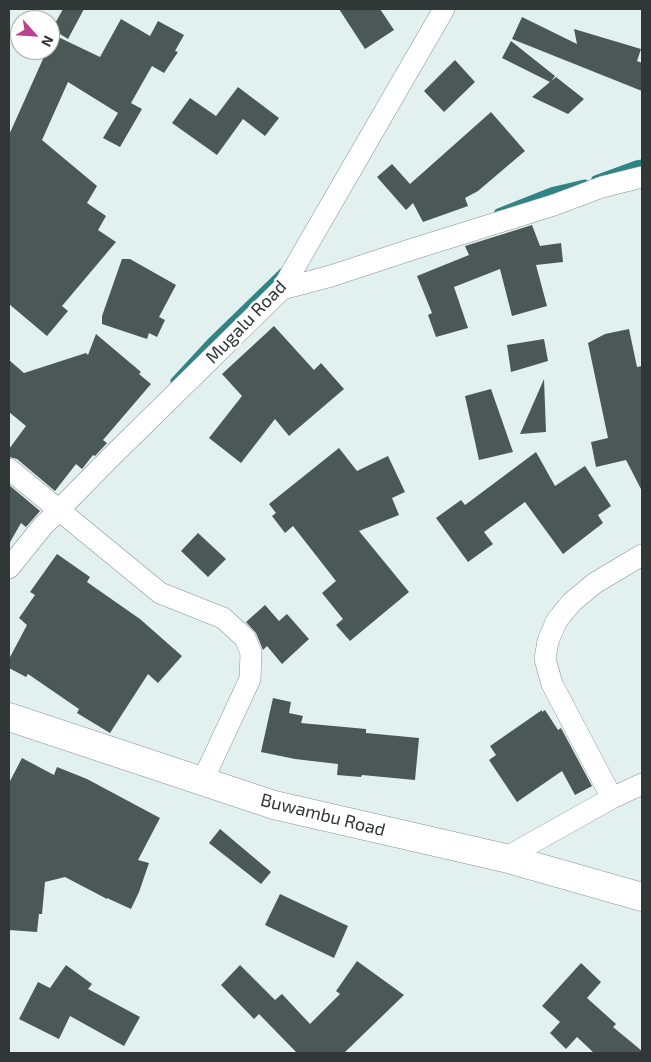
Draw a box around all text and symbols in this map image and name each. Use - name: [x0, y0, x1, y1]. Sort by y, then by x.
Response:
- north arrow: [10, 10, 60, 60]
- text: N: [38, 33, 58, 50]
- street label: Mugalu Road: [201, 276, 291, 368]
- street label: Buwambu Road: [258, 789, 388, 841]

